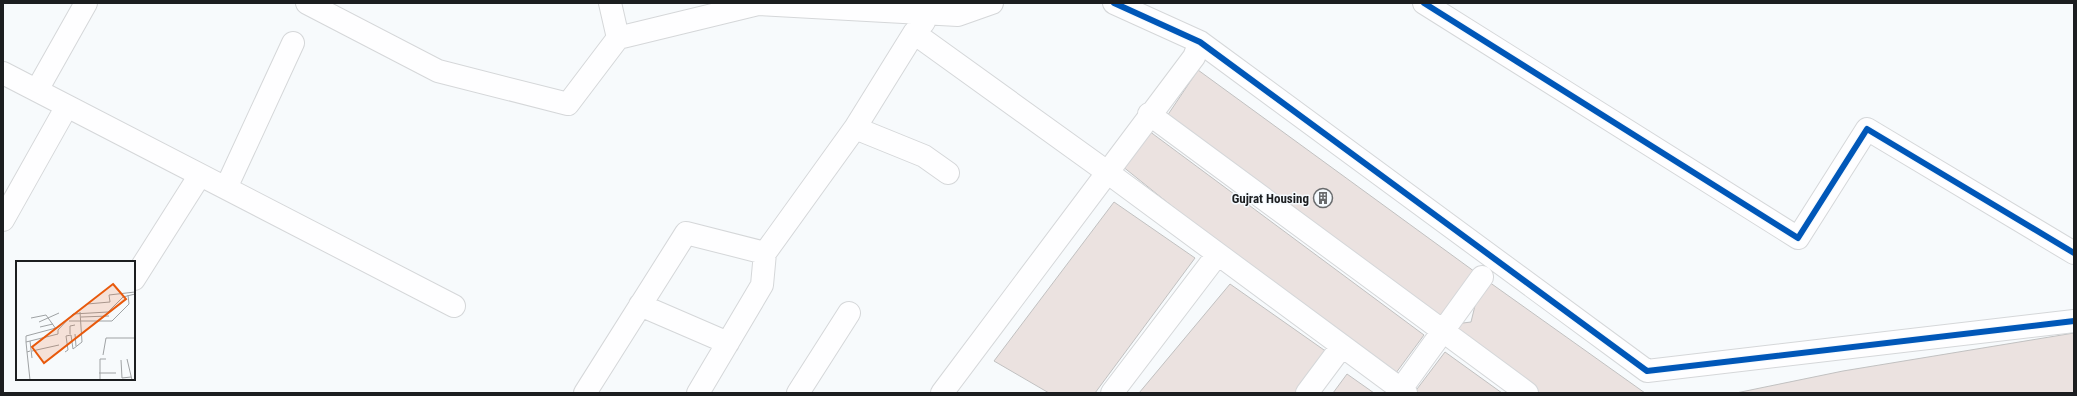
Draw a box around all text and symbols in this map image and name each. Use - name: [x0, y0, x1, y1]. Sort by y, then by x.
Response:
- building icon: Gujrat Housing: [1312, 187, 1334, 209]
- place label: Gujrat Housing: [1232, 191, 1309, 206]
- inset map: [16, 261, 135, 380]

